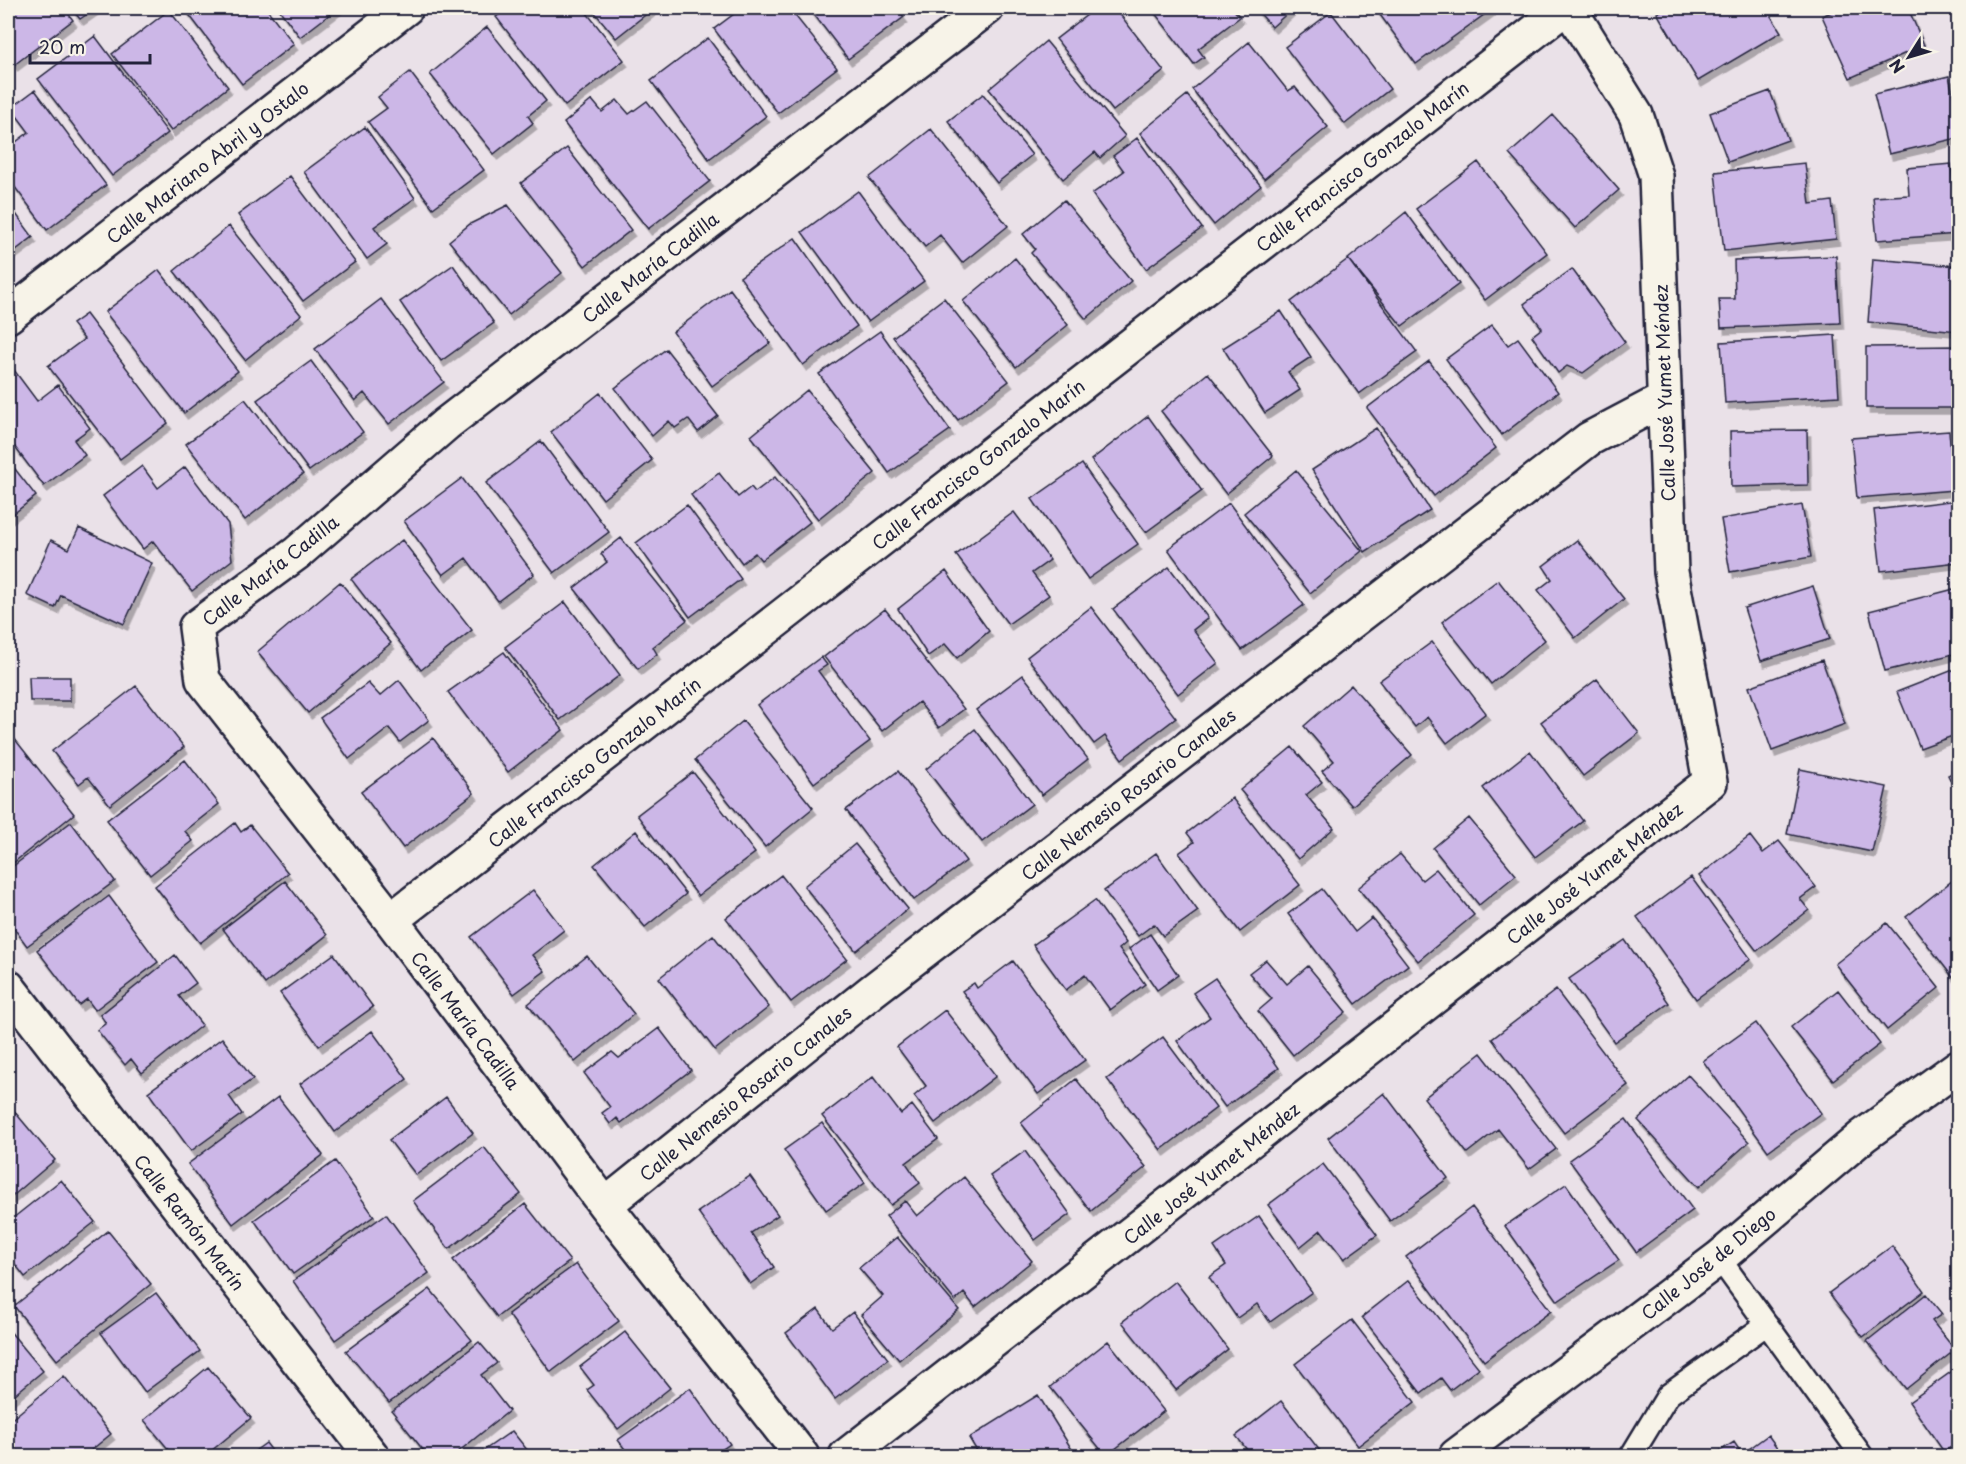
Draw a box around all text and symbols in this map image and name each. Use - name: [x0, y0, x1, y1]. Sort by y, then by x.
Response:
- scale bar: [30, 27, 150, 65]
- north arrow: [1879, 27, 1939, 87]
- text: 20 m: [39, 33, 85, 60]
- text: N: [1883, 54, 1910, 79]
- street label: Calle Mariano Abril y Ostalo: [100, 74, 314, 250]
- street label: Calle Francisco Gonzalo Marín: [1250, 74, 1474, 258]
- street label: Calle María Cadilla: [576, 204, 725, 329]
- street label: Calle José Yumet Méndez: [1647, 284, 1681, 502]
- street label: Calle Francisco Gonzalo Marín: [866, 372, 1090, 556]
- street label: Calle María Cadilla: [196, 507, 345, 632]
- street label: Calle Francisco Gonzalo Marín: [482, 670, 706, 854]
- street label: Calle Nemesio Rosario Canales: [1015, 701, 1241, 887]
- street label: Calle José Yumet Méndez: [1500, 795, 1688, 951]
- street label: Calle María Cadilla: [405, 945, 528, 1095]
- street label: Calle Nemesio Rosario Canales: [633, 999, 857, 1187]
- street label: Calle José Yumet Méndez: [1117, 1095, 1305, 1251]
- street label: Calle Ramón Marín: [128, 1148, 252, 1296]
- street label: Calle José de Diego: [1635, 1200, 1781, 1326]

